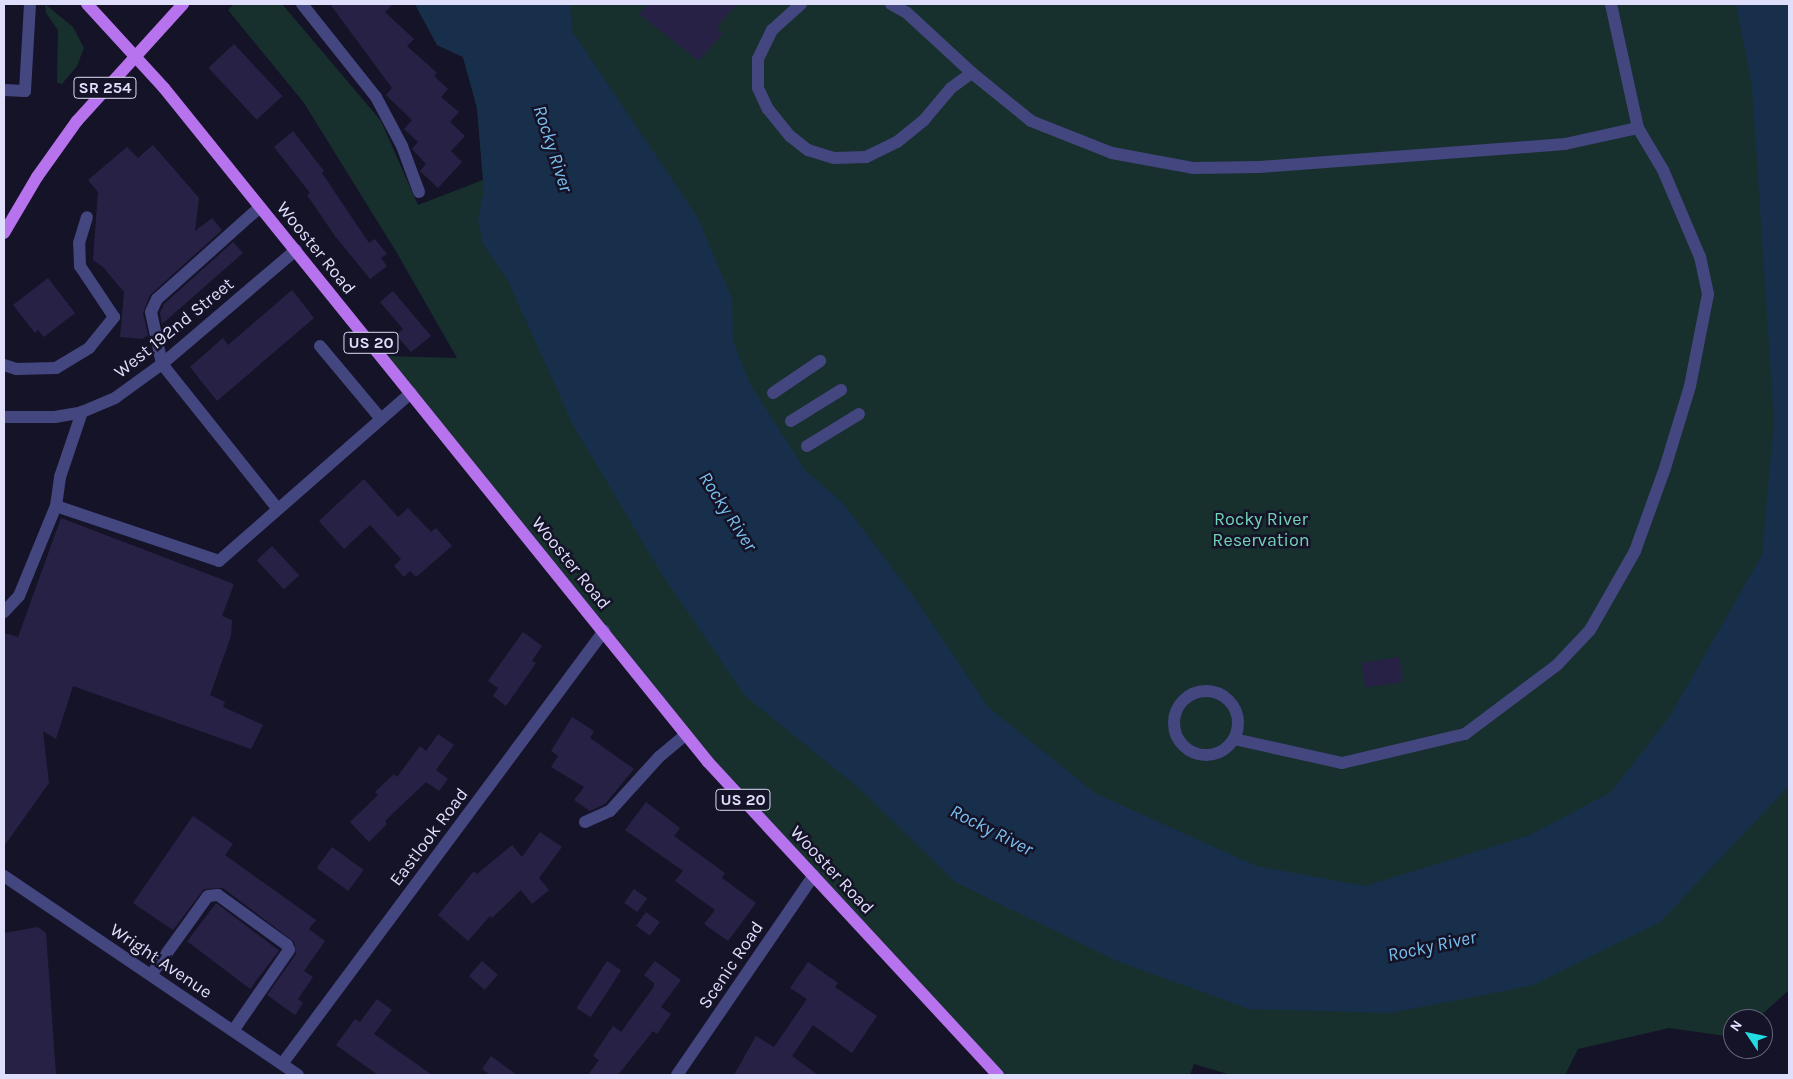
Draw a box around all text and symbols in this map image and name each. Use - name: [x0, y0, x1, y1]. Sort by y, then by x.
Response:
- road number: SR 254: [72, 75, 138, 102]
- water label: Rocky River: [527, 103, 577, 195]
- street label: Wooster Road: [272, 197, 360, 299]
- street label: West 192nd Street: [110, 273, 238, 383]
- road number: US 20: [342, 329, 400, 356]
- water label: Rocky River: [693, 468, 761, 556]
- park label: Rocky River Reservation: [1212, 509, 1310, 552]
- street label: Wooster Road: [527, 512, 615, 614]
- street label: Eastlook Road: [385, 784, 473, 890]
- road number: US 20: [714, 786, 772, 814]
- water label: Rocky River: [946, 800, 1036, 862]
- street label: Wooster Road: [786, 821, 878, 919]
- street label: Scenic Road: [694, 917, 768, 1013]
- street label: Wright Avenue: [106, 919, 216, 1003]
- water label: Rocky River: [1386, 927, 1478, 967]
- north arrow: [1723, 1009, 1773, 1059]
- text: N: [1726, 1017, 1746, 1035]

